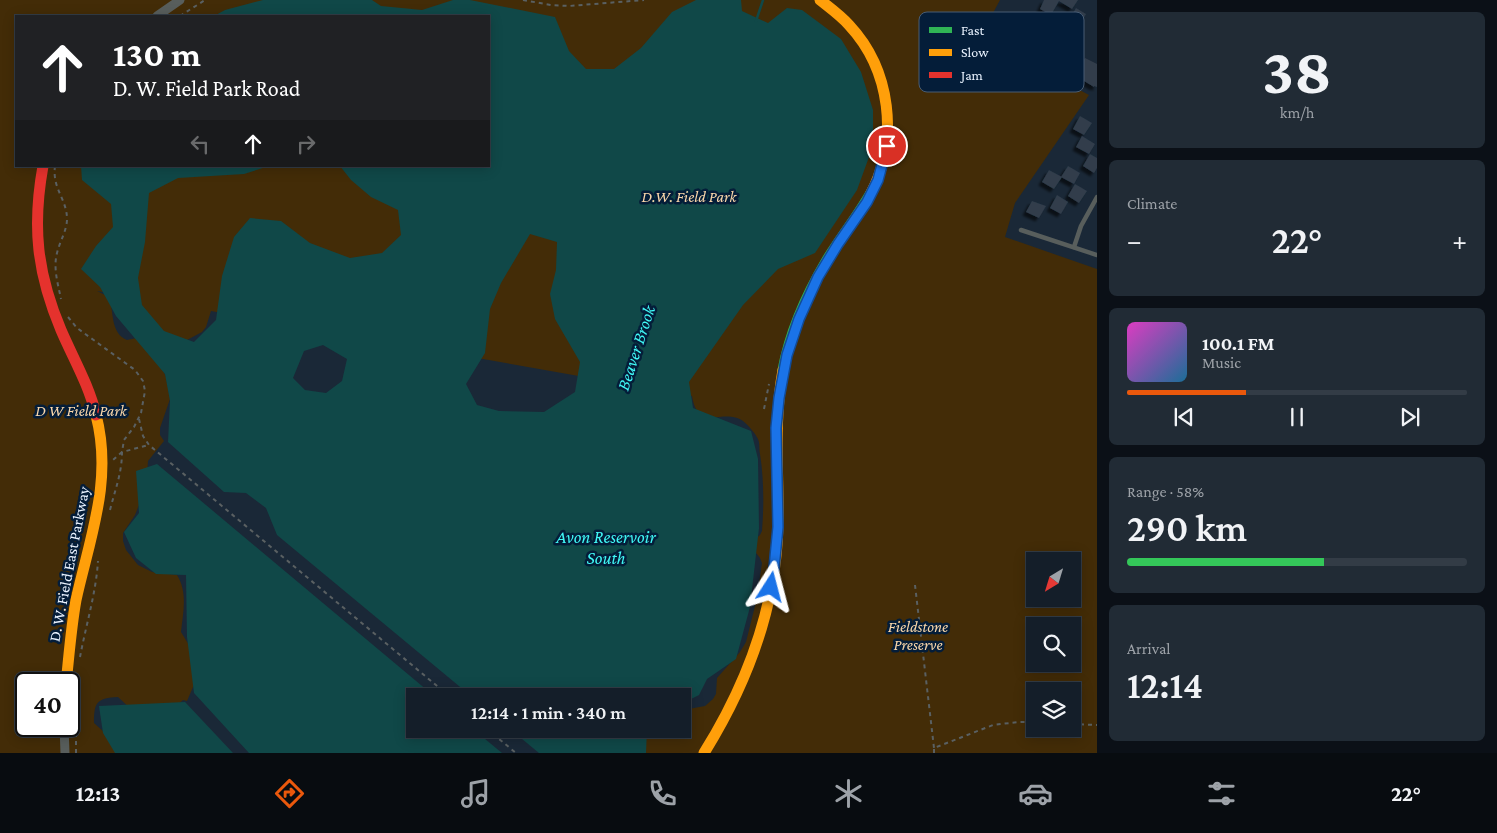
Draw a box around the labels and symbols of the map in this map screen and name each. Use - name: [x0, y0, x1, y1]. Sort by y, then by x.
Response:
- legend: [919, 12, 1084, 92]
- text: Fast: [961, 22, 985, 38]
- text: Slow: [961, 44, 989, 60]
- text: Jam: [959, 67, 983, 83]
- pin: [866, 125, 908, 167]
- park label: D.W. Field Park: [642, 188, 737, 205]
- water label: Beaver Brook: [613, 302, 659, 393]
- park label: D W Field Park: [35, 402, 128, 419]
- street label: D. W. Field East Parkway: [46, 484, 93, 643]
- water label: Avon Reservoir South: [555, 527, 656, 568]
- north arrow: [1026, 552, 1081, 608]
- position arrow: [744, 560, 796, 612]
- park label: Fieldstone Preserve: [888, 618, 948, 653]
- speed limit sign: 40: [15, 672, 80, 737]

